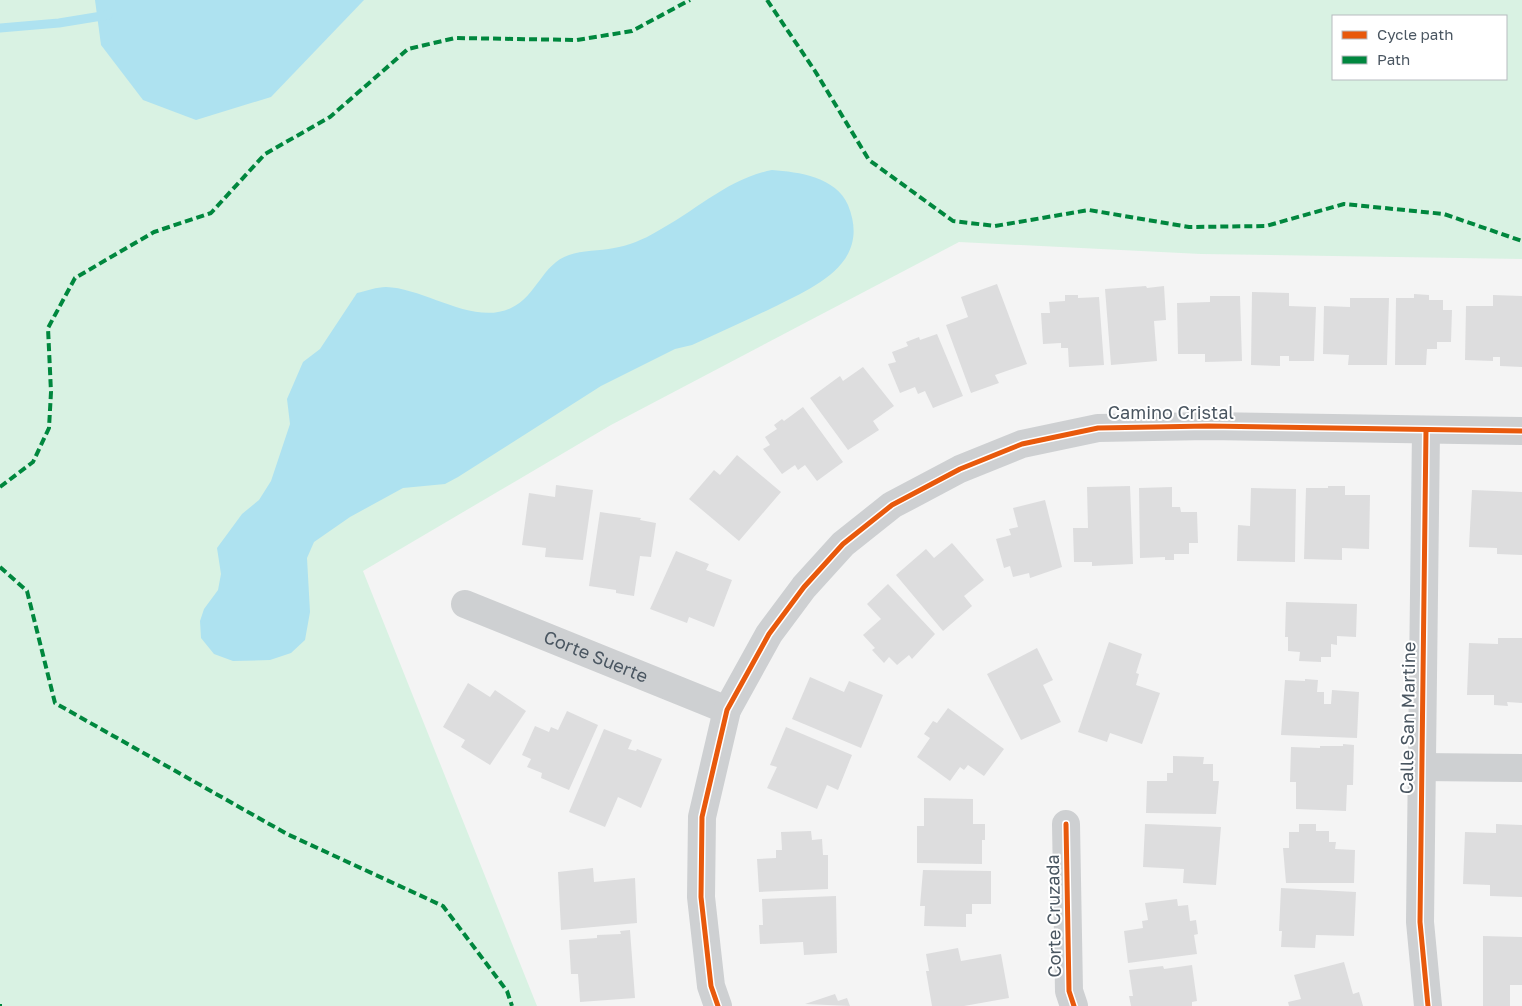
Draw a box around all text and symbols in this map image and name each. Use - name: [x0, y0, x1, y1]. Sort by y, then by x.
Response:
- legend: [1332, 15, 1507, 80]
- text: Cycle path: [1377, 25, 1453, 43]
- text: Path: [1377, 50, 1410, 68]
- street label: Camino Cristal: [1108, 401, 1234, 423]
- street label: Corte Suerte: [541, 625, 651, 687]
- street label: Calle San Martine: [1395, 642, 1419, 794]
- street label: Corte Cruzada: [1041, 854, 1065, 978]

